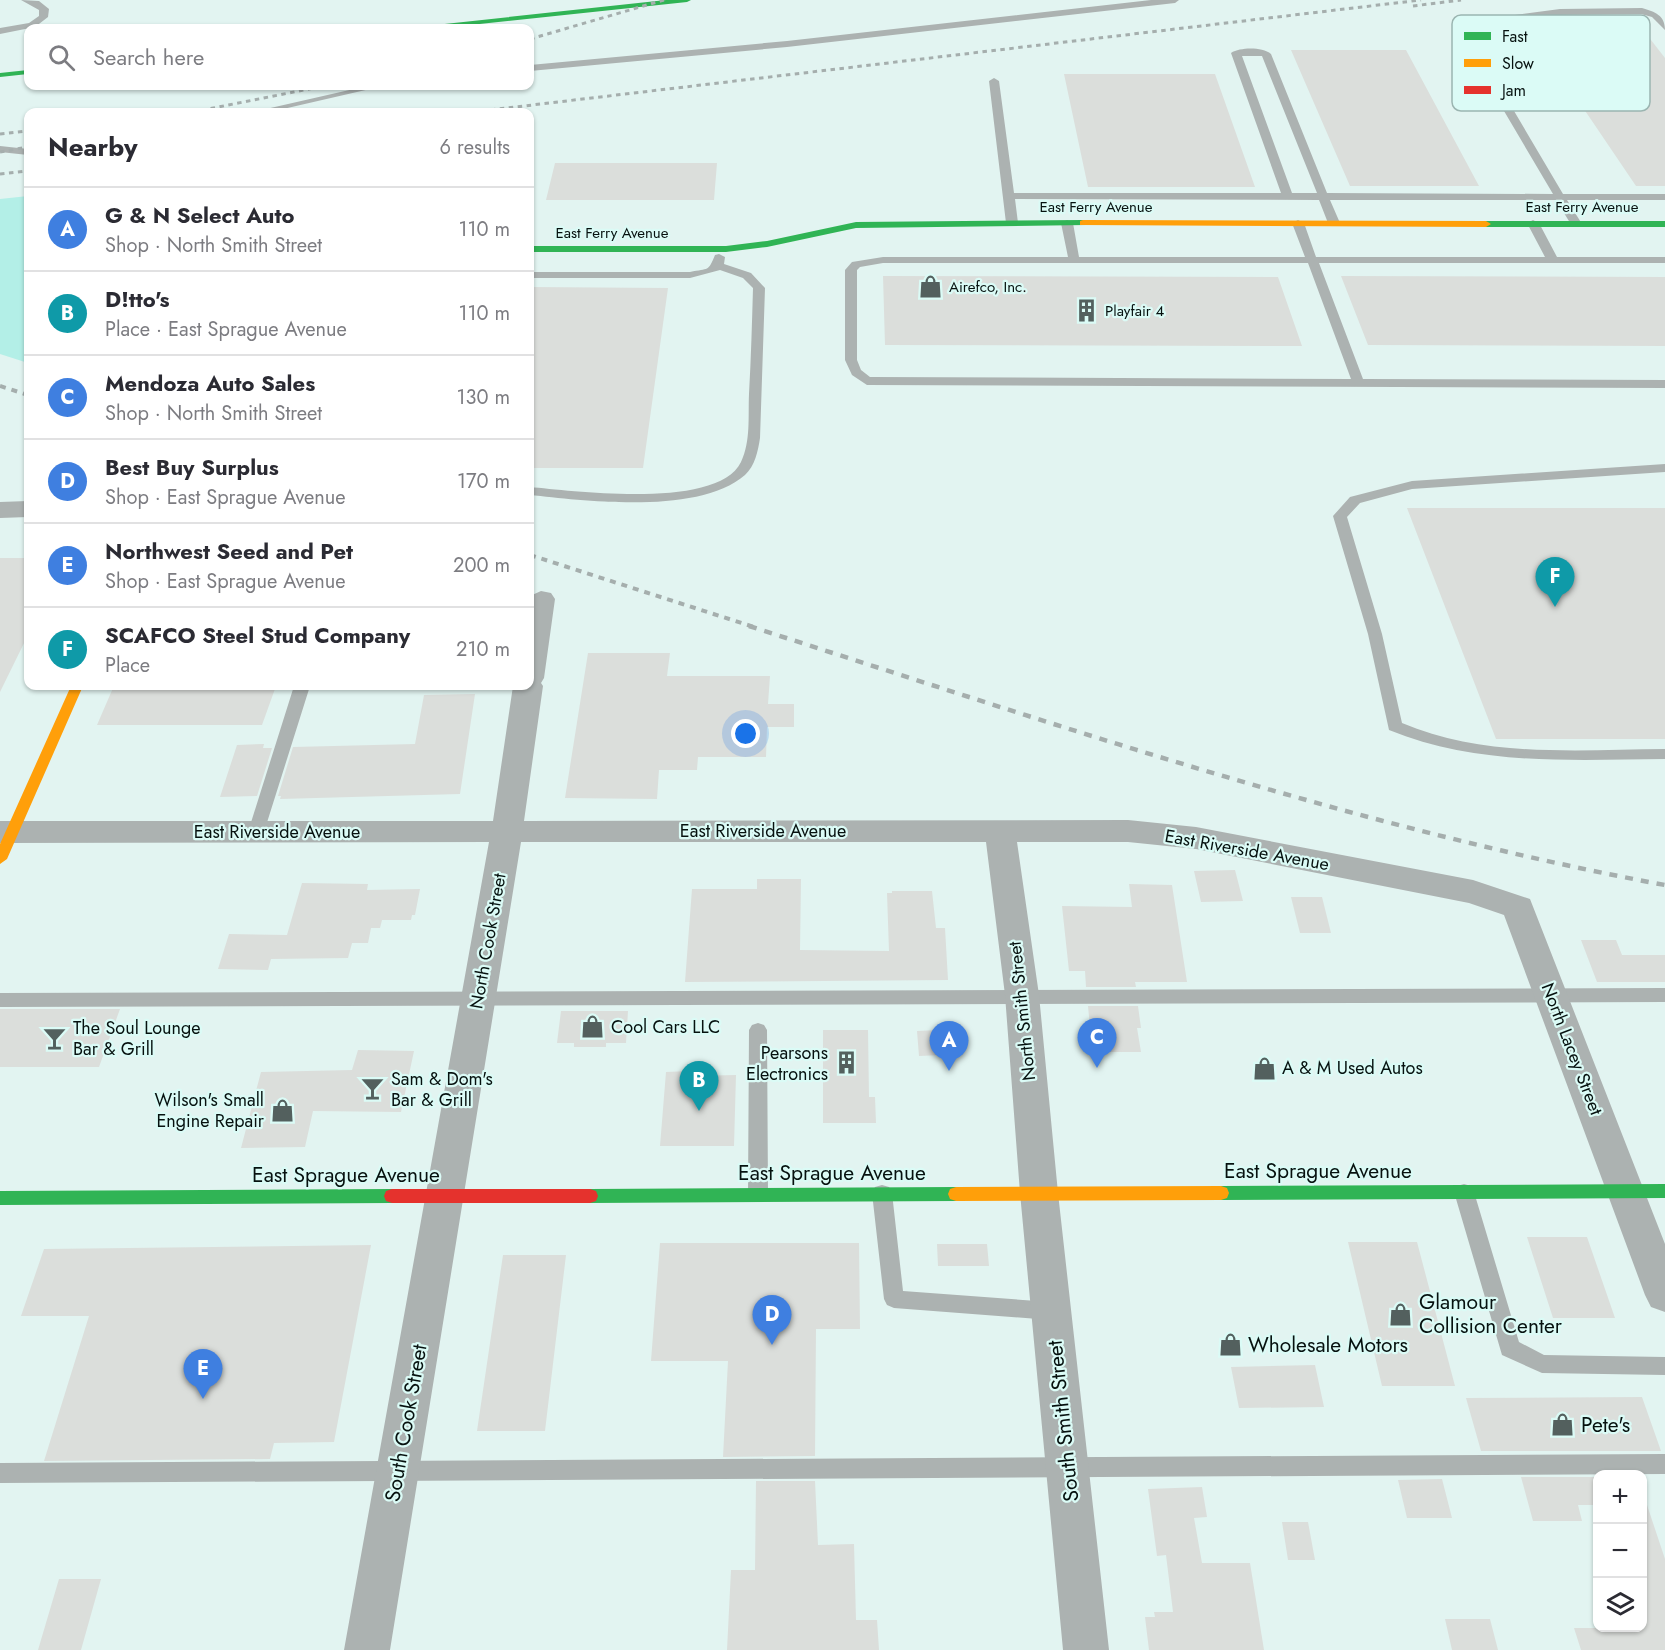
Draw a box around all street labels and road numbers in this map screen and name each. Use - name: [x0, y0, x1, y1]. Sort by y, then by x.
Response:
- street label: East Ferry Avenue: [1040, 196, 1153, 218]
- street label: East Ferry Avenue: [1526, 196, 1639, 218]
- street label: East Ferry Avenue: [556, 222, 669, 244]
- street label: East Riverside Avenue: [680, 818, 846, 844]
- street label: East Riverside Avenue: [194, 819, 360, 845]
- street label: East Riverside Avenue: [1163, 823, 1331, 877]
- street label: North Cook Street: [463, 870, 513, 1011]
- street label: North Smith Street: [1002, 939, 1042, 1082]
- street label: North Lacey Street: [1535, 979, 1609, 1120]
- street label: East Sprague Avenue: [1224, 1156, 1412, 1186]
- street label: East Sprague Avenue: [738, 1158, 926, 1188]
- street label: East Sprague Avenue: [252, 1160, 440, 1190]
- street label: South Smith Street: [1040, 1339, 1086, 1503]
- street label: South Cook Street: [377, 1342, 435, 1504]

